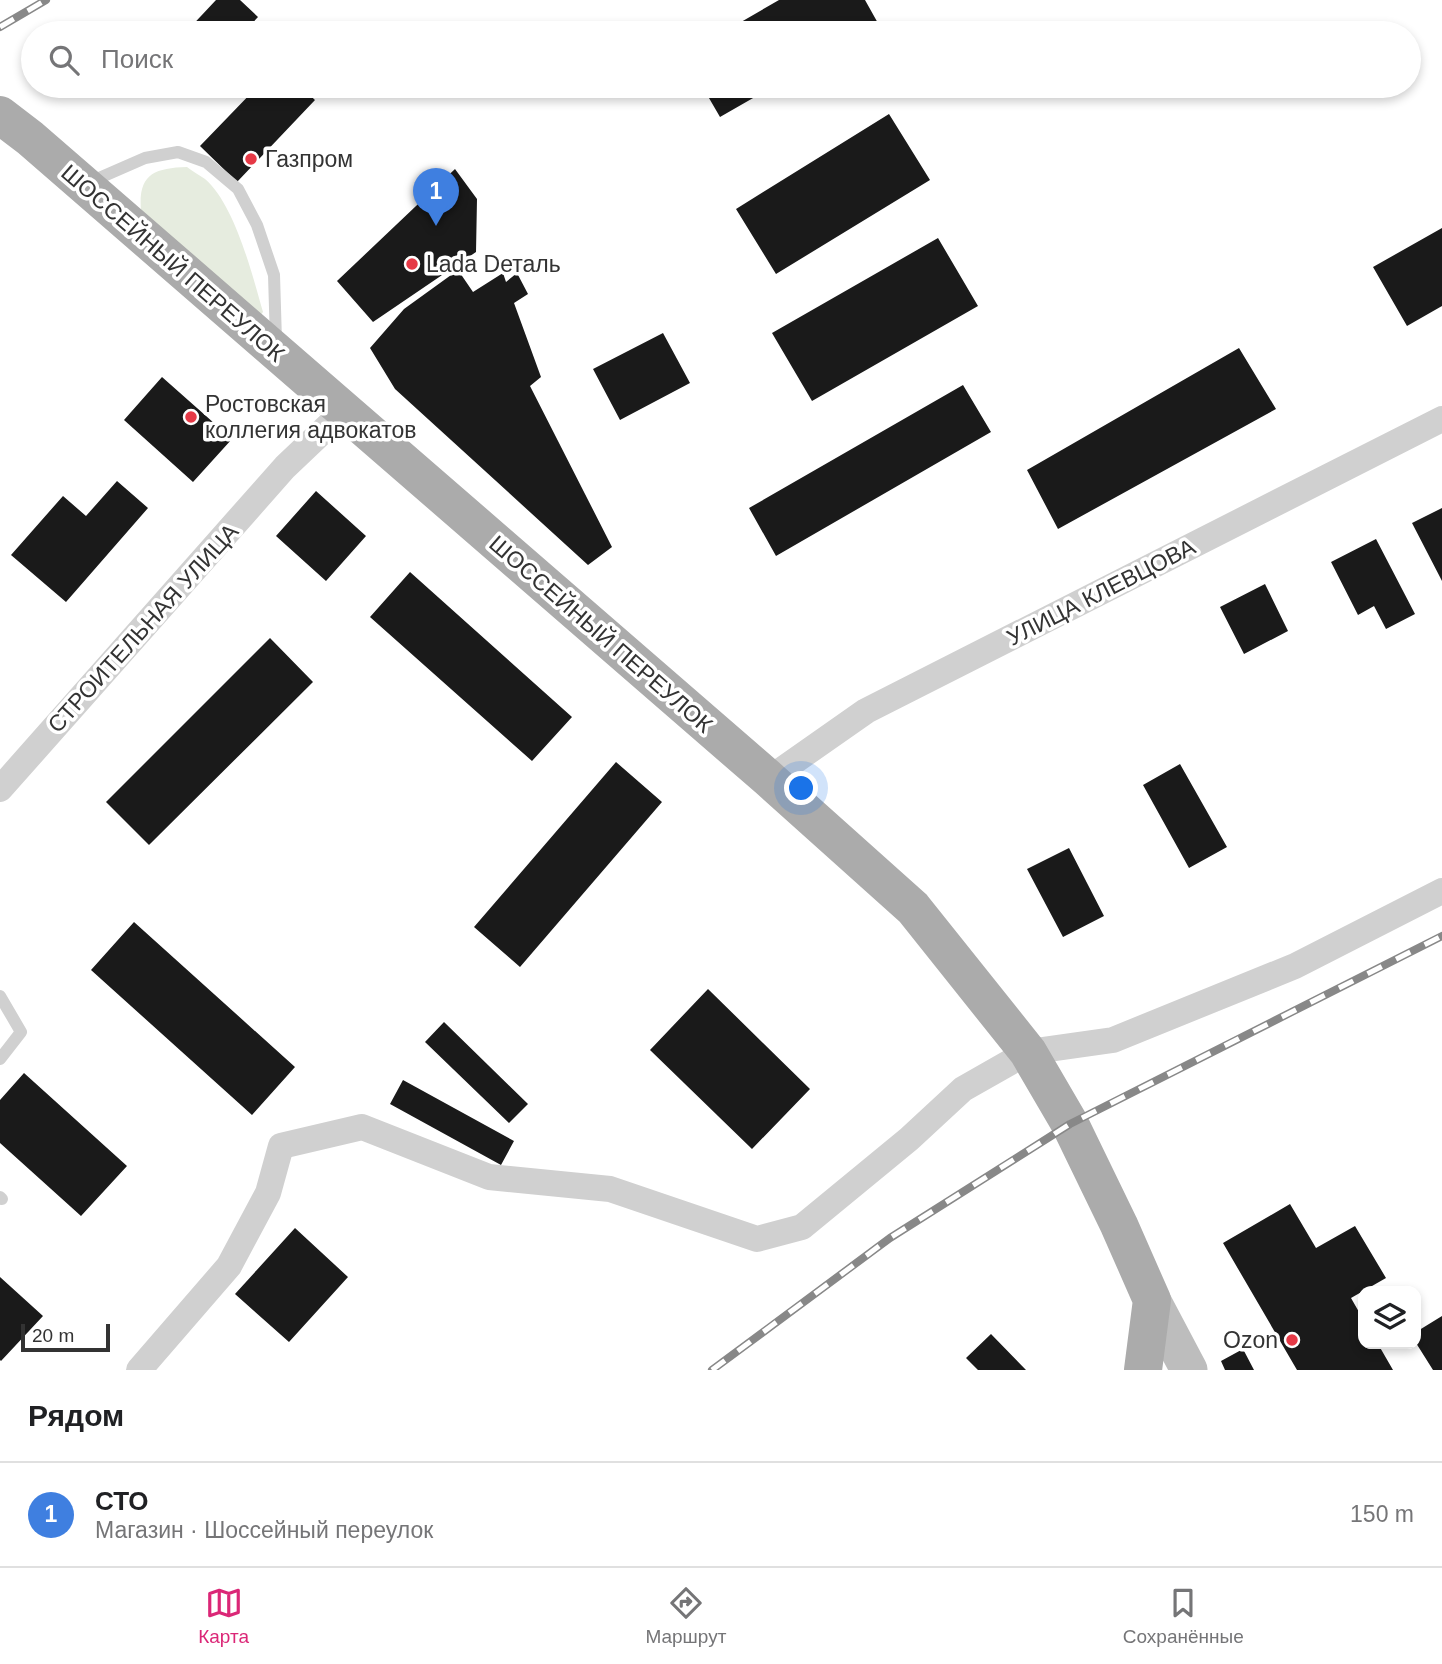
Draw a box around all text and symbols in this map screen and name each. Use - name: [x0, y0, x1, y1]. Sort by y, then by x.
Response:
- search box: [21, 21, 1421, 98]
- icon: search: [45, 41, 83, 79]
- text: Поиск: [101, 44, 173, 74]
- place label: Газпром: [265, 146, 353, 172]
- marker: Газпром: [243, 151, 259, 167]
- street label: ШОССЕЙНЫЙ ПЕРЕУЛОК: [56, 158, 291, 367]
- pin: 1: [413, 168, 459, 226]
- place label: Lada Dеталь: [426, 251, 561, 277]
- marker: Lada Dеталь: [404, 256, 420, 272]
- place label: Ростовская коллегия адвокатов: [205, 391, 416, 443]
- marker: Ростовская коллегия адвокатов: [183, 409, 199, 425]
- street label: СТРОИТЕЛЬНАЯ УЛИЦА: [42, 518, 244, 738]
- street label: ШОССЕЙНЫЙ ПЕРЕУЛОК: [484, 529, 719, 738]
- street label: УЛИЦА КЛЕВЦОВА: [1003, 533, 1200, 651]
- your location: [784, 771, 818, 805]
- map controls: [1358, 1286, 1421, 1349]
- button: layers: [1358, 1286, 1421, 1349]
- scale bar: [21, 1321, 110, 1353]
- text: 20 m: [32, 1325, 74, 1346]
- place label: Ozon: [1223, 1327, 1278, 1353]
- marker: Ozon: [1284, 1332, 1300, 1348]
- text: Рядом: [28, 1399, 124, 1432]
- text: СТО: [95, 1486, 149, 1516]
- text: 1: [45, 1501, 57, 1527]
- text: 150 m: [1350, 1501, 1414, 1527]
- text: Магазин · Шоссейный переулок: [95, 1517, 433, 1543]
- tab: Карта: [198, 1584, 249, 1648]
- tab: Маршрут: [645, 1584, 726, 1648]
- tab: Сохранённые: [1123, 1584, 1244, 1648]

